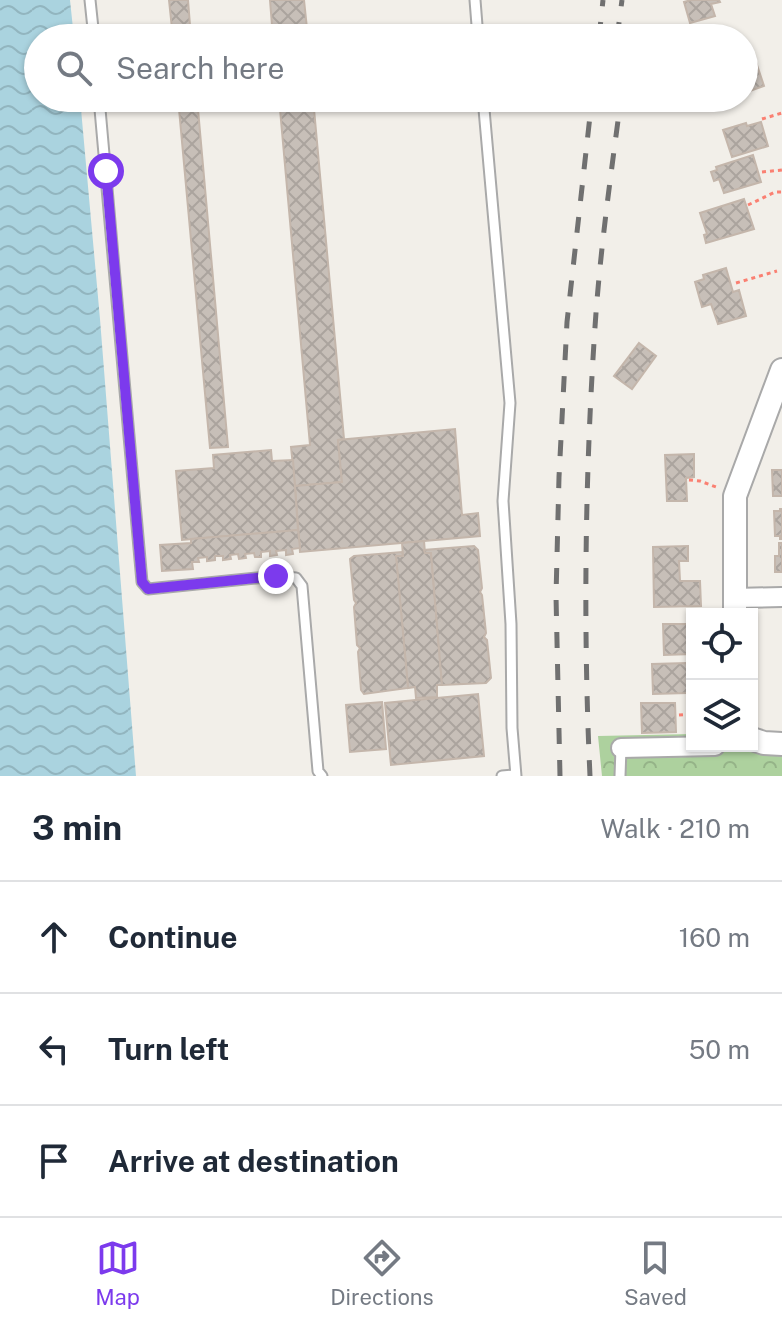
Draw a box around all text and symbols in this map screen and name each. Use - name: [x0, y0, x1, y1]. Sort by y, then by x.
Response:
- search box: [24, 24, 758, 112]
- icon: search: [52, 46, 96, 90]
- text: Search here: [116, 50, 284, 86]
- route start: [88, 153, 124, 189]
- route end: [258, 558, 294, 594]
- map controls: [686, 608, 758, 752]
- button: locate: [686, 608, 758, 680]
- button: layers: [686, 680, 758, 752]
- text: 3 min: [32, 808, 122, 848]
- text: Walk · 210 m: [600, 813, 750, 844]
- icon: ahead: [32, 915, 76, 959]
- text: Continue: [108, 919, 238, 955]
- text: 160 m: [679, 922, 750, 953]
- icon: left: [32, 1027, 76, 1071]
- text: Turn left: [108, 1031, 229, 1067]
- text: 50 m: [689, 1034, 750, 1065]
- icon: arrive: [32, 1139, 76, 1183]
- text: Arrive at destination: [108, 1143, 399, 1179]
- tab: Map: [95, 1236, 140, 1310]
- tab: Directions: [330, 1236, 434, 1310]
- tab: Saved: [624, 1236, 687, 1310]

